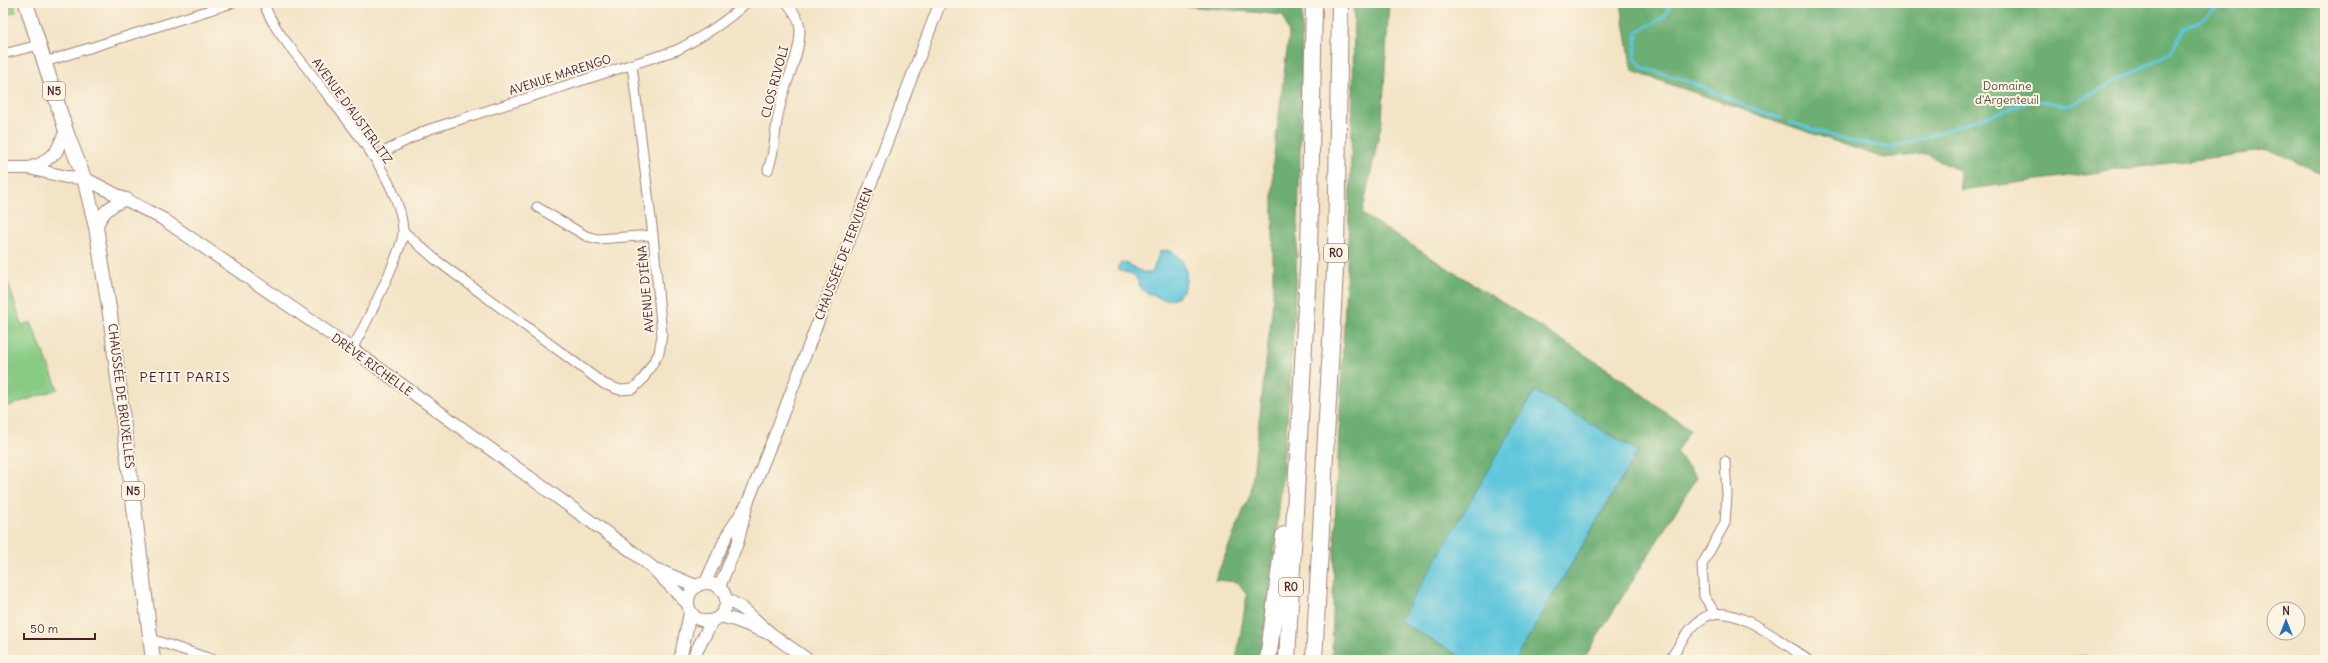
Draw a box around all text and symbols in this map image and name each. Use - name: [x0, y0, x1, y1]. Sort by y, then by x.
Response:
- street label: CLOS RIVOLI: [758, 44, 791, 120]
- street label: AVENUE MARENGO: [507, 51, 613, 98]
- street label: AVENUE D'AUSTERLITZ: [309, 55, 396, 167]
- park label: Domaine d'Argenteuil: [1975, 78, 2039, 107]
- road number: N5: [43, 82, 65, 100]
- street label: CHAUSSÉE DE TERVUREN: [811, 185, 876, 322]
- road number: R0: [1324, 244, 1348, 262]
- street label: AVENUE D'IÉNA: [634, 245, 657, 333]
- street label: CHAUSSÉE DE BRUXELLES: [105, 323, 138, 470]
- street label: DRÈVE RICHELLE: [329, 330, 416, 399]
- district label: PETIT PARIS: [139, 368, 231, 386]
- road number: N5: [122, 482, 144, 500]
- road number: R0: [1279, 578, 1303, 596]
- north arrow: [2266, 601, 2306, 641]
- text: N: [2282, 604, 2290, 618]
- scale bar: [24, 615, 95, 641]
- text: 50 m: [30, 621, 59, 636]

